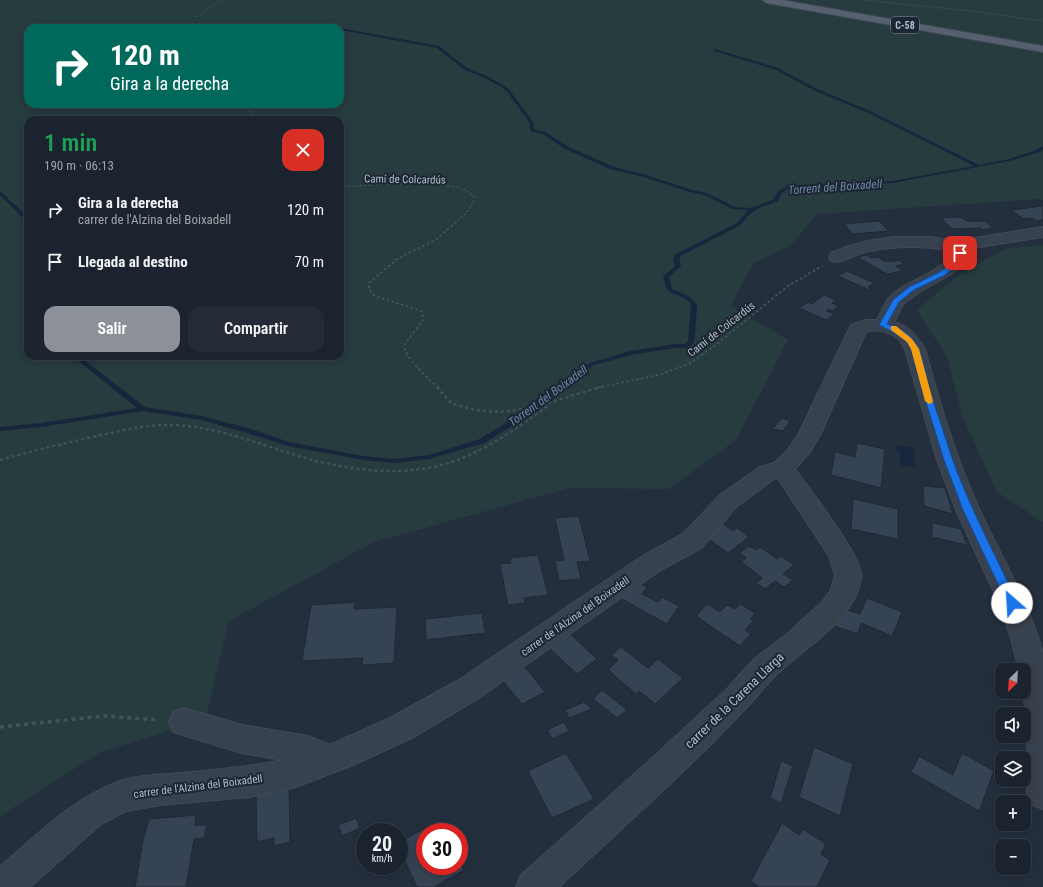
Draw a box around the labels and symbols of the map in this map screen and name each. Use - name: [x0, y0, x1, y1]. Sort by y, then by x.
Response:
- road number: C-58: [891, 17, 919, 33]
- street label: Camí de Colcardús: [364, 172, 446, 187]
- water label: Torrent del Boixadell: [787, 177, 883, 197]
- pin: [943, 236, 977, 270]
- street label: Camí de Colcardús: [685, 299, 758, 360]
- water label: Torrent del Boixadell: [506, 362, 591, 429]
- street label: carrer de l'Alzina del Boixadell: [518, 574, 632, 659]
- position arrow: [991, 582, 1033, 624]
- street label: carrer de la Carena Llarga: [682, 649, 787, 751]
- north arrow: [995, 663, 1031, 699]
- street label: carrer de l'Alzina del Boixadell: [133, 772, 263, 801]
- speed limit sign: 30: [416, 823, 468, 875]

